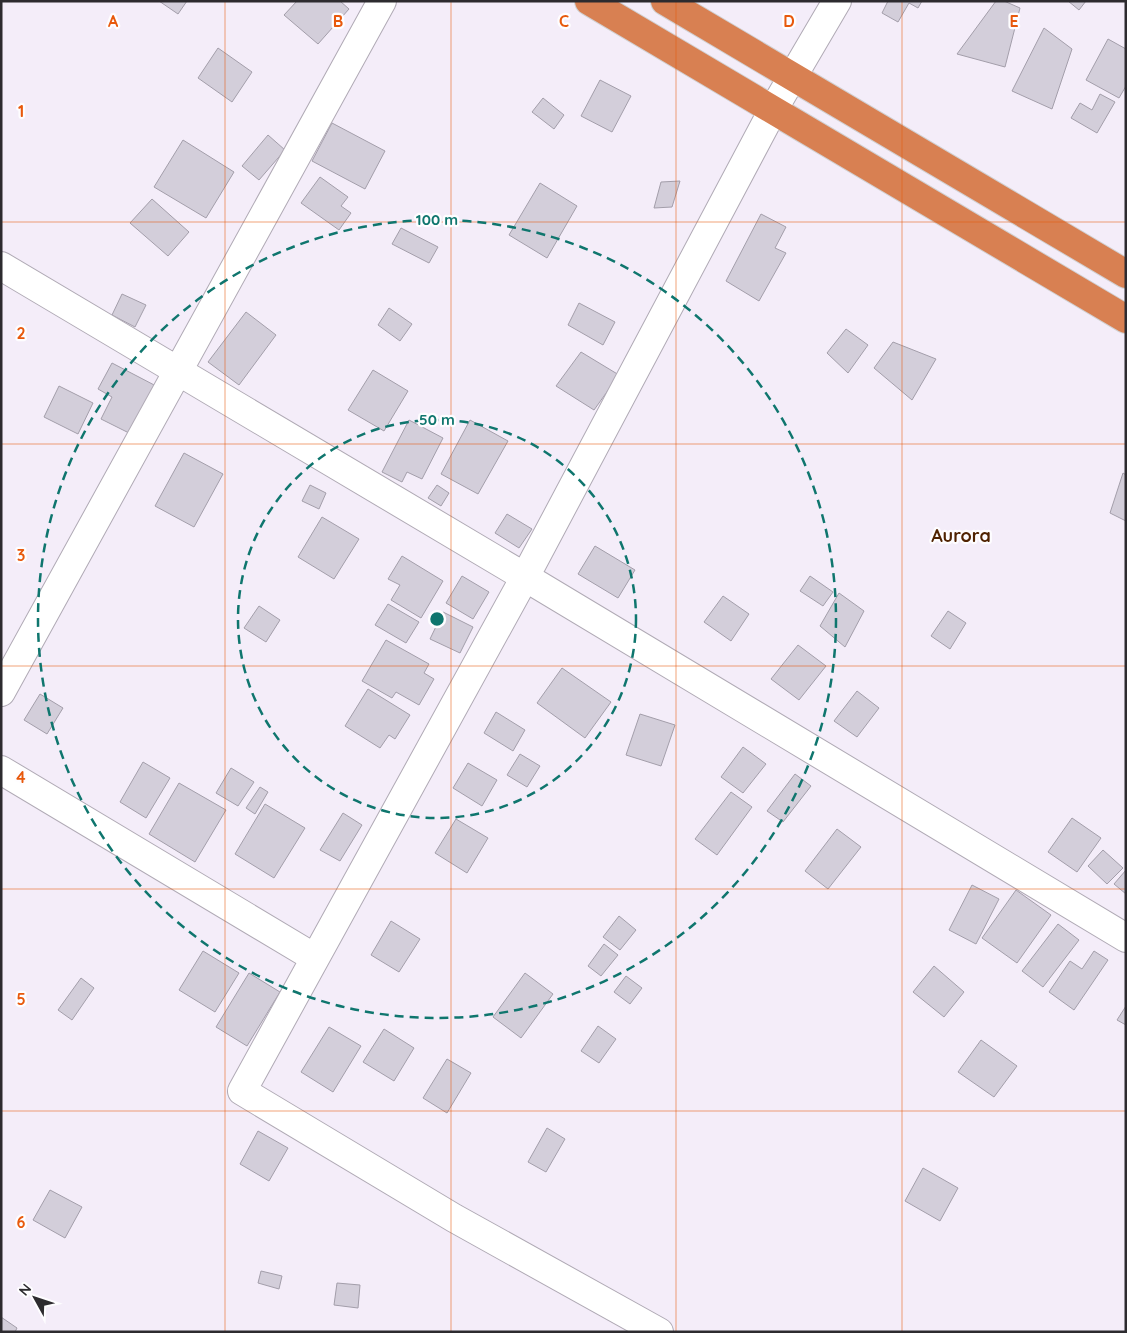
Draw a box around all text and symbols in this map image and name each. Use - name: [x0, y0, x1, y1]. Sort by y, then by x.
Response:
- text: A: [108, 11, 119, 31]
- text: B: [333, 11, 343, 31]
- text: C: [559, 11, 569, 31]
- text: D: [783, 11, 795, 31]
- text: E: [1009, 11, 1019, 31]
- text: 1: [18, 101, 24, 121]
- text: 100 m: [416, 210, 458, 229]
- text: 2: [16, 323, 26, 343]
- text: 50 m: [419, 410, 455, 429]
- district label: Aurora: [931, 524, 991, 547]
- text: 3: [17, 545, 25, 565]
- centre of rings: [428, 610, 446, 628]
- text: 4: [16, 767, 26, 787]
- text: 5: [16, 989, 26, 1009]
- text: 6: [17, 1212, 26, 1232]
- north arrow: [10, 1273, 60, 1323]
- text: N: [15, 1280, 35, 1299]

